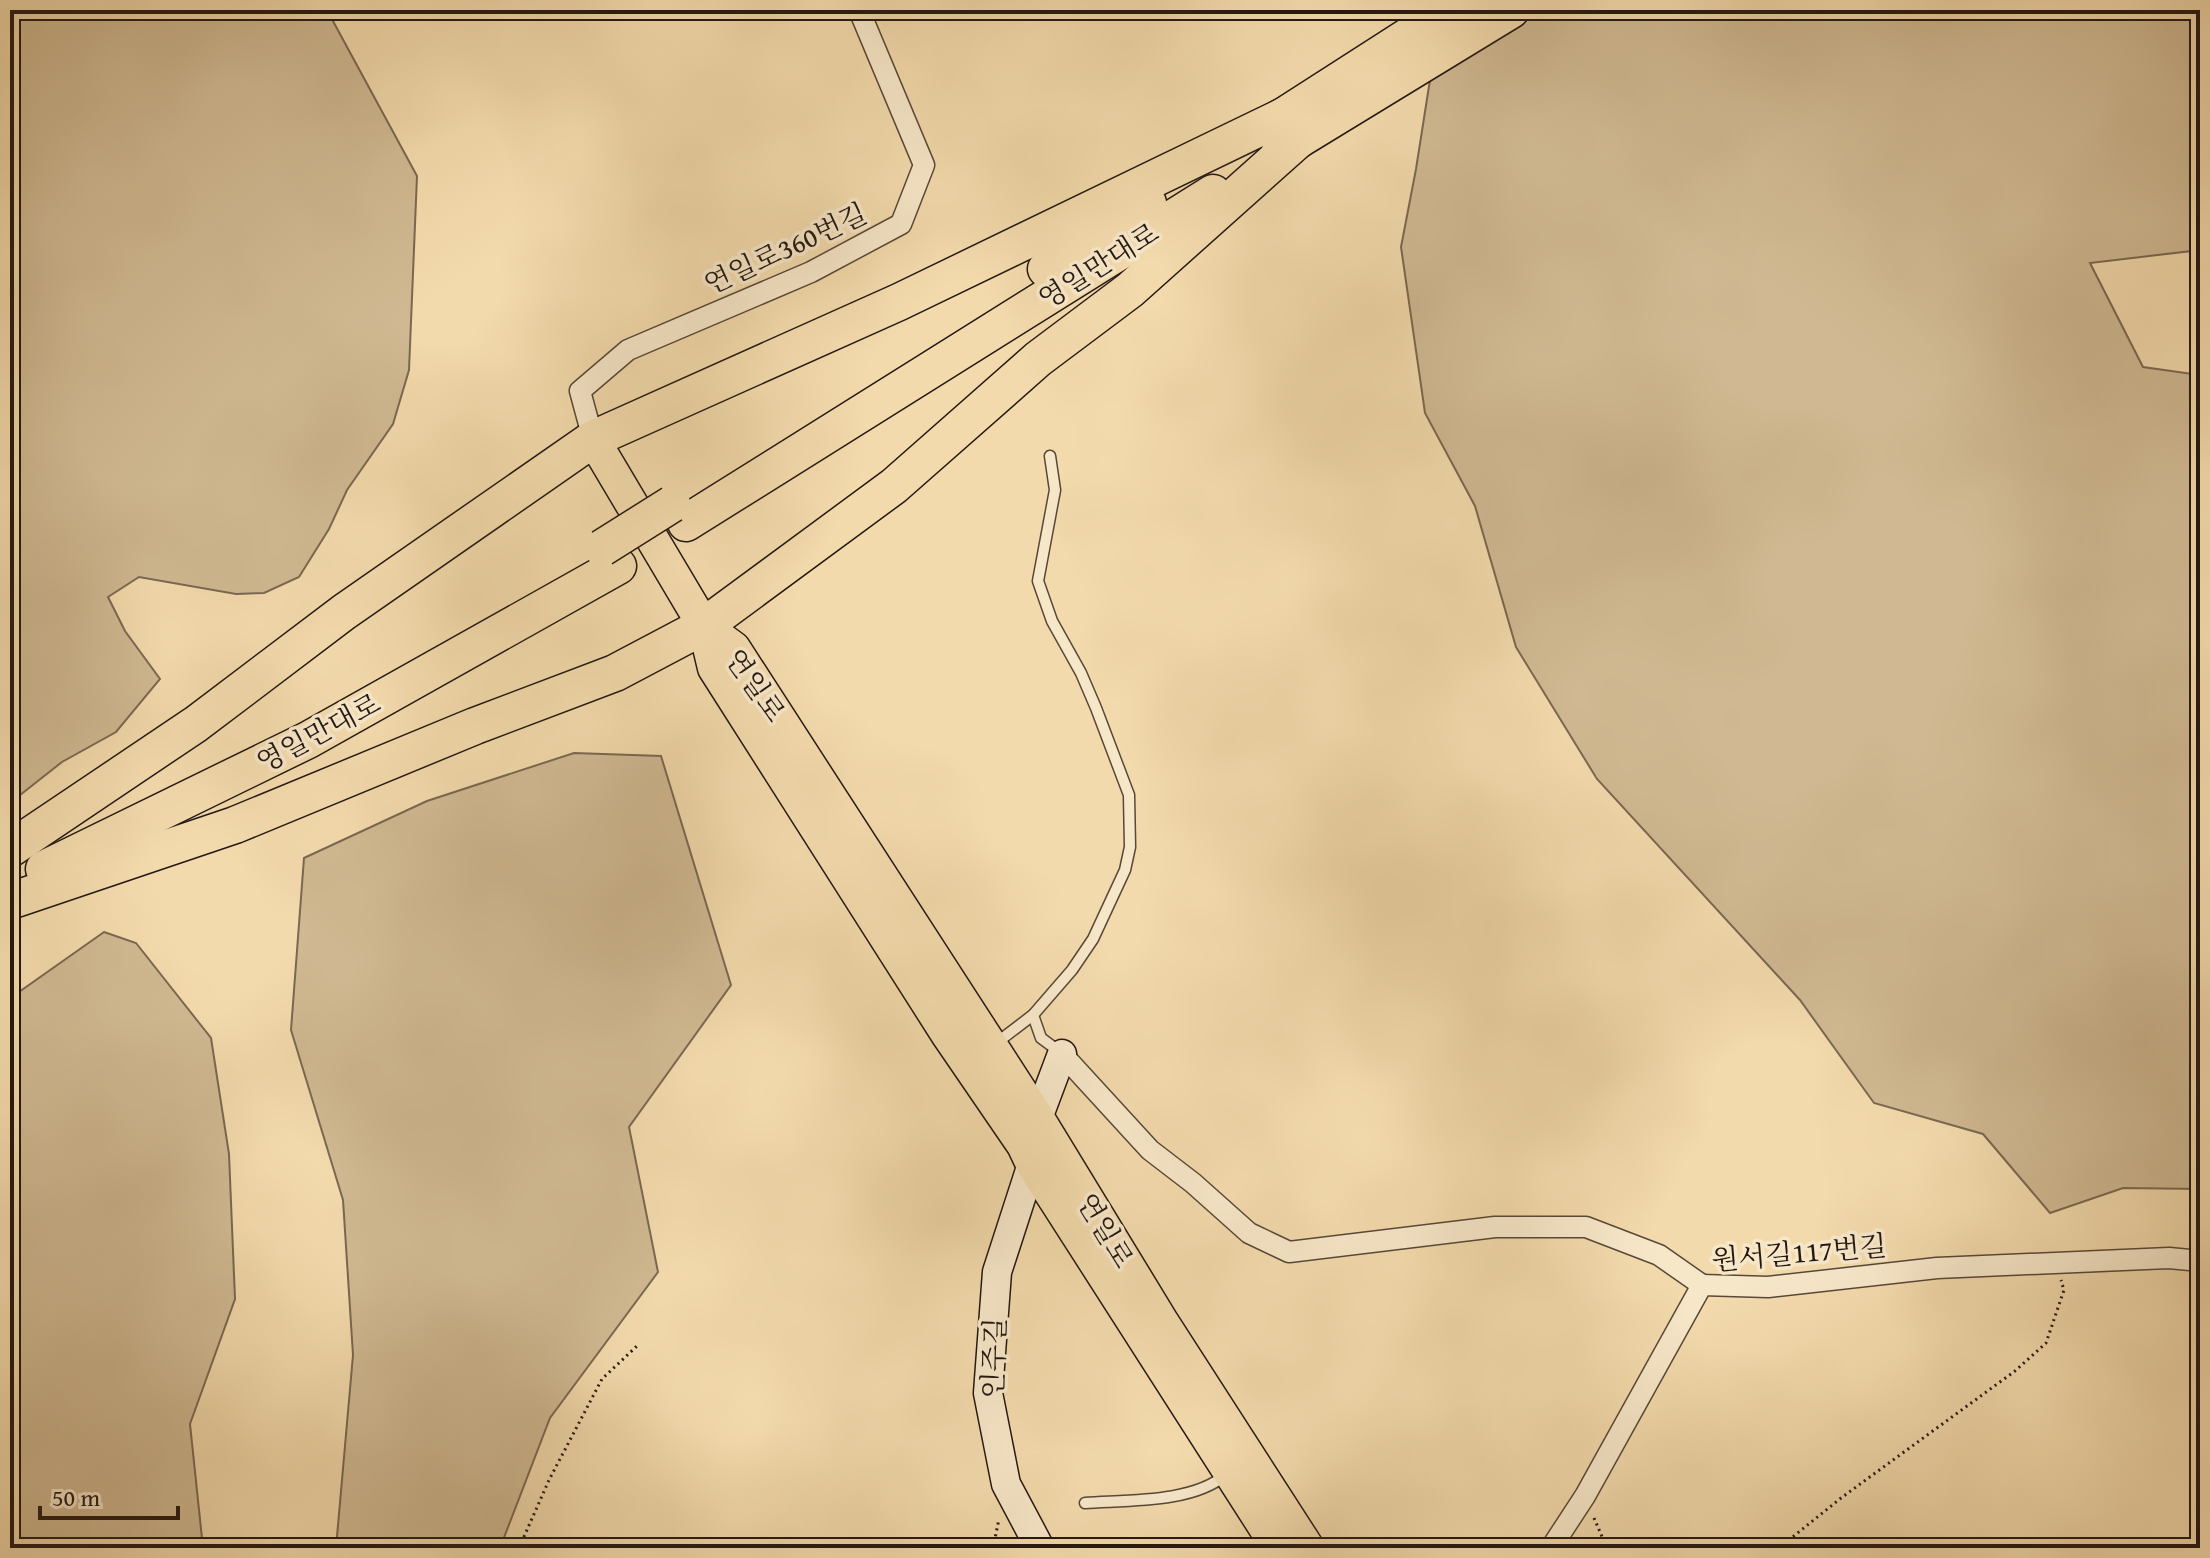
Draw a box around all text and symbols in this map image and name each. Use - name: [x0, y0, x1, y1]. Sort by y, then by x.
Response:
- street label: 연일로360번길: [697, 192, 873, 304]
- street label: 영일만대로: [1030, 212, 1166, 318]
- street label: 연일로: [716, 640, 796, 730]
- street label: 영일만대로: [249, 682, 387, 782]
- street label: 연일로: [1068, 1185, 1144, 1275]
- street label: 원서길117번길: [1710, 1224, 1888, 1280]
- street label: 인주길: [971, 1317, 1015, 1399]
- scale bar: [40, 1470, 178, 1520]
- text: 50 m: [52, 1480, 100, 1515]

